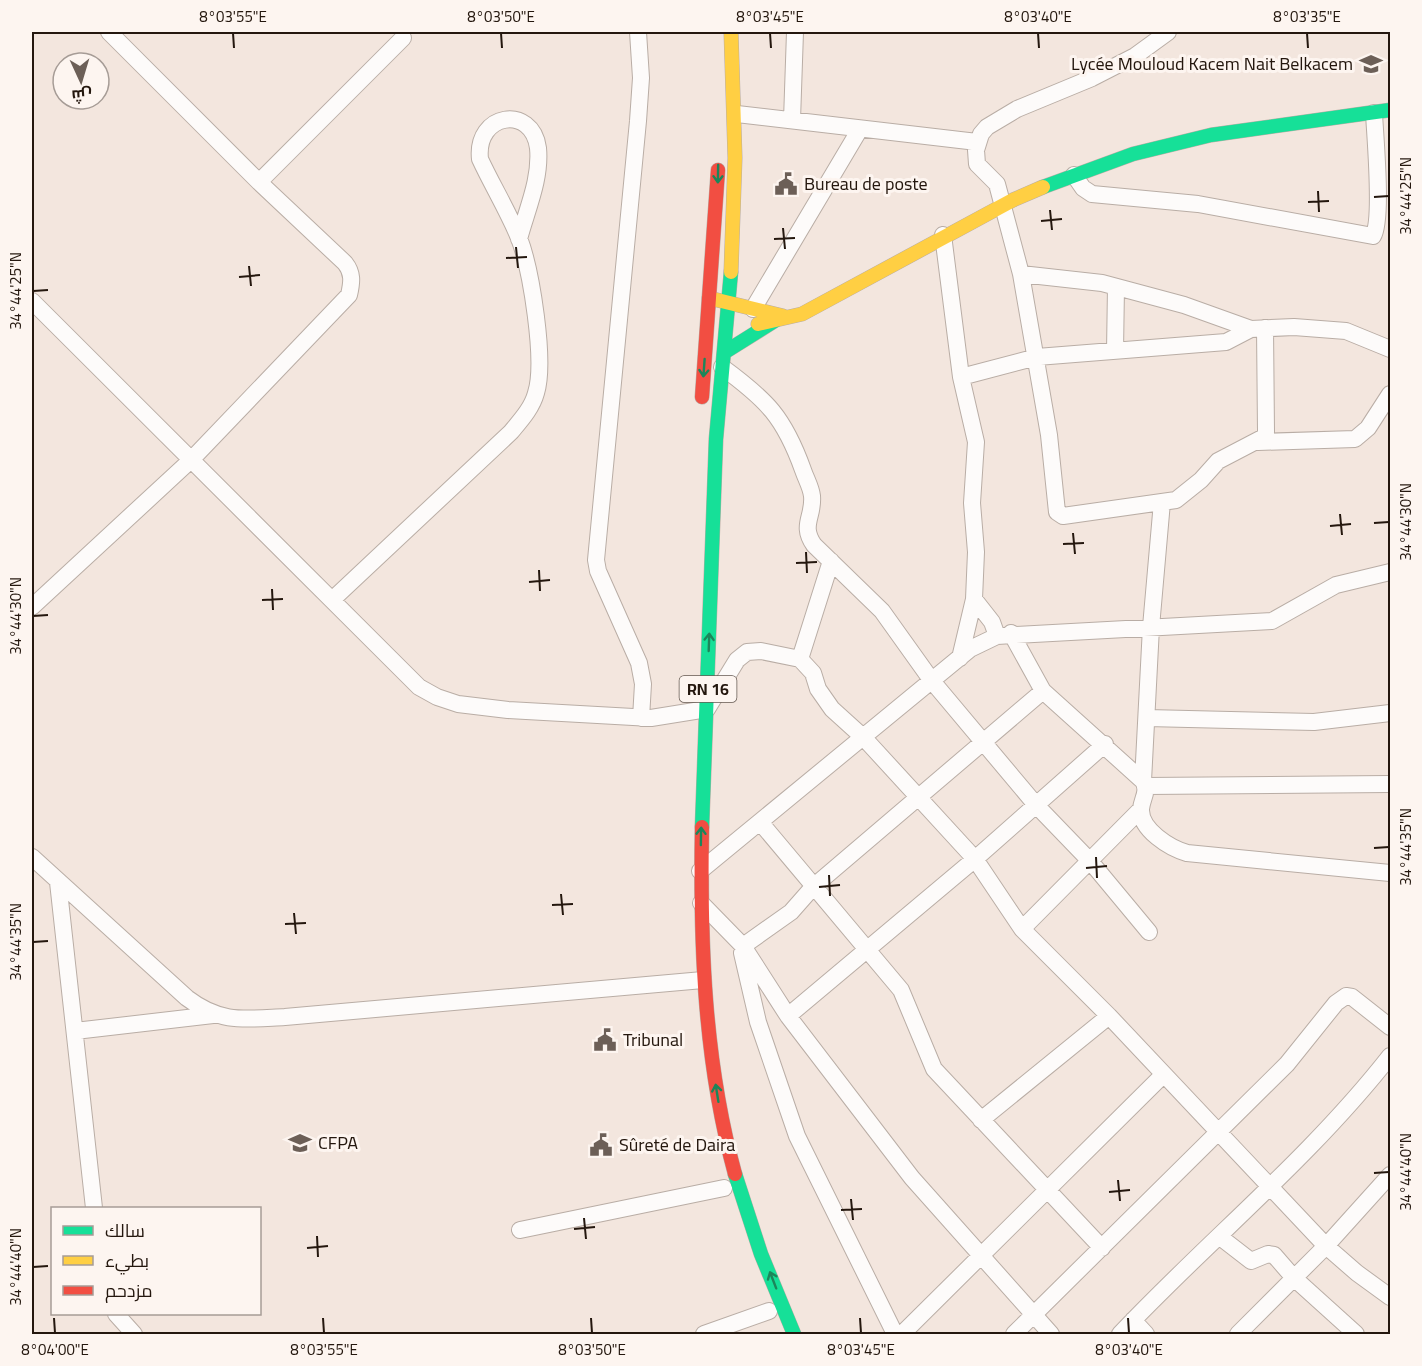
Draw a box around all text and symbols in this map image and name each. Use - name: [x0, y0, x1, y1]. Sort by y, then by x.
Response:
- text: 8°03'55"E: [199, 2, 267, 31]
- text: 8°03'50"E: [467, 2, 535, 31]
- text: 8°03'45"E: [736, 2, 804, 31]
- text: 8°03'40"E: [1004, 2, 1072, 31]
- text: 8°03'35"E: [1273, 2, 1341, 31]
- place label: Lycée Mouloud Kacem Nait Belkacem: [1071, 47, 1353, 80]
- north arrow: [51, 51, 111, 111]
- school or university icon: Lycée Mouloud Kacem Nait Belkacem: [1358, 51, 1384, 77]
- text: ش: [71, 80, 93, 112]
- text: 34°44'25"N: [1391, 157, 1420, 235]
- one-way arrow: [712, 163, 723, 183]
- place label: Bureau de poste: [804, 167, 928, 200]
- public building icon: Bureau de poste: [773, 171, 799, 197]
- text: 34°44'25"N: [1, 252, 30, 330]
- one-way arrow: [699, 358, 710, 378]
- text: 34°44'30"N: [1391, 483, 1420, 561]
- text: 34°44'30"N: [1, 577, 30, 655]
- one-way arrow: [704, 632, 715, 652]
- road number: RN 16: [680, 676, 736, 702]
- text: 34°44'35"N: [1391, 808, 1420, 886]
- one-way arrow: [695, 827, 707, 847]
- text: 34°44'35"N: [1, 903, 30, 981]
- place label: Tribunal: [623, 1023, 683, 1056]
- public building icon: Tribunal: [592, 1027, 618, 1053]
- one-way arrow: [712, 1084, 723, 1104]
- place label: CFPA: [318, 1126, 358, 1159]
- place label: Sûreté de Daira: [619, 1128, 735, 1161]
- school or university icon: CFPA: [287, 1130, 313, 1156]
- public building icon: Sûreté de Daira: [588, 1132, 614, 1158]
- text: 34°44'40"N: [1391, 1133, 1420, 1211]
- legend: [51, 1207, 261, 1315]
- text: سالك: [105, 1214, 145, 1247]
- text: 34°44'40"N: [1, 1228, 30, 1306]
- text: بطيء: [105, 1244, 149, 1277]
- one-way arrow: [767, 1271, 778, 1290]
- text: مزدحم: [105, 1274, 153, 1307]
- text: 8°04'00"E: [21, 1335, 89, 1364]
- text: 8°03'55"E: [290, 1335, 358, 1364]
- text: 8°03'50"E: [558, 1335, 626, 1364]
- text: 8°03'45"E: [827, 1335, 895, 1364]
- text: 8°03'40"E: [1095, 1335, 1163, 1364]

